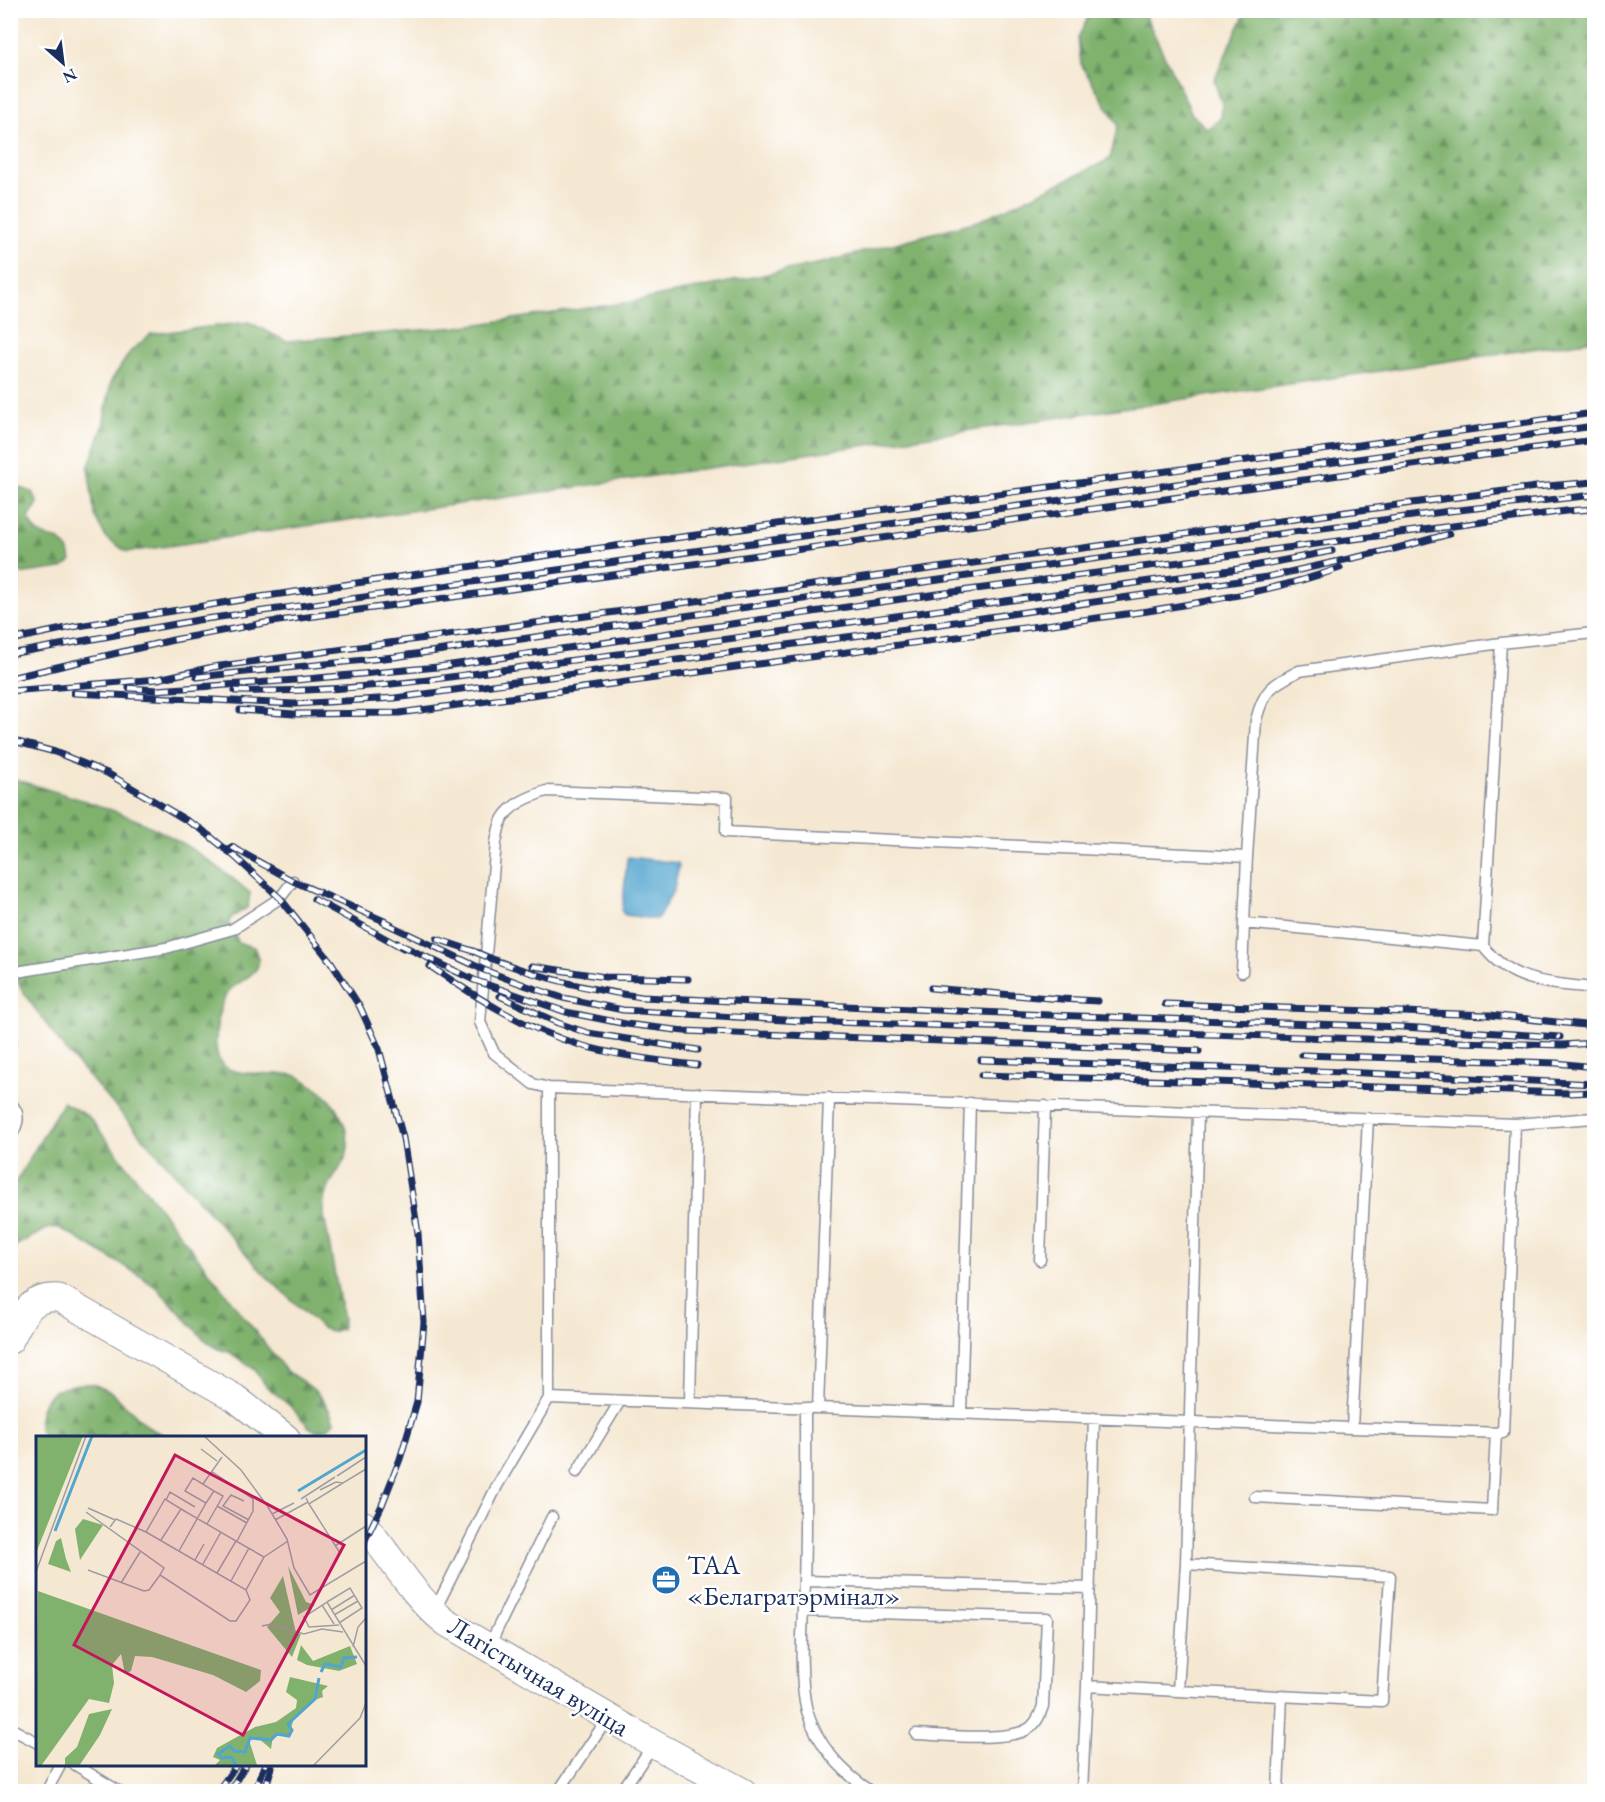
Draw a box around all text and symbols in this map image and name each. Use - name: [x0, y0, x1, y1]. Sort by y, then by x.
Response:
- north arrow: [33, 33, 93, 93]
- text: N: [59, 63, 80, 88]
- inset map: [36, 1436, 366, 1766]
- place label: ТАА «Белагратэрмінал»: [687, 1547, 900, 1613]
- office icon: ТАА «Белагратэрмінал»: [650, 1564, 682, 1596]
- street label: Лагістычная вуліца: [442, 1608, 636, 1744]

